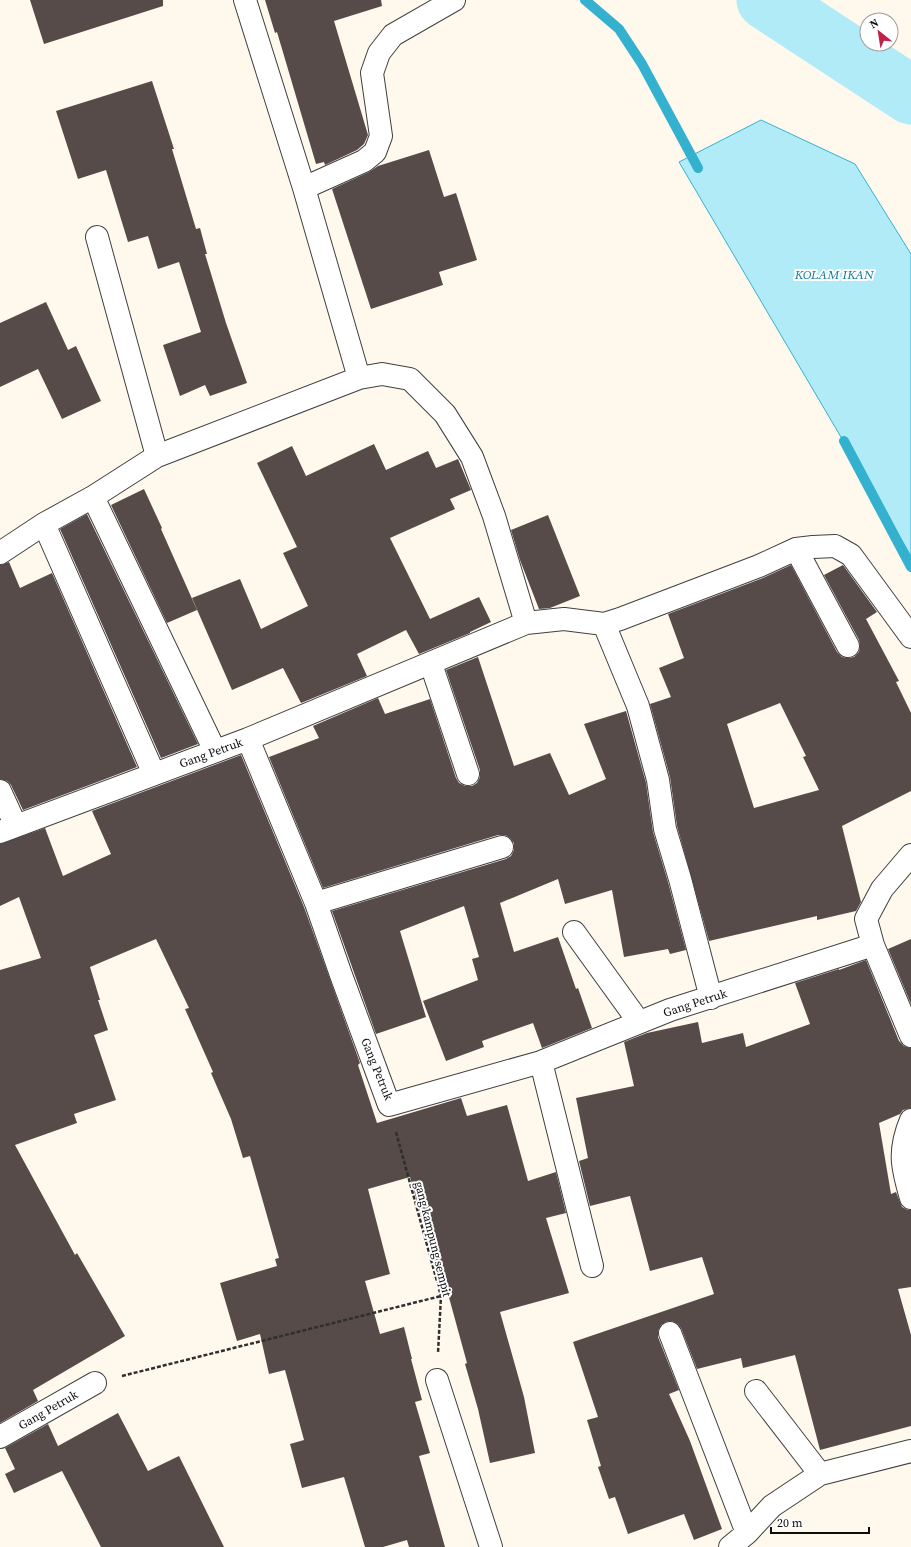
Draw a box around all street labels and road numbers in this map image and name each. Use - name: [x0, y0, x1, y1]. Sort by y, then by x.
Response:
- street label: Gang Petruk: [177, 734, 245, 772]
- street label: Gang Petruk: [661, 985, 729, 1021]
- street label: Gang Petruk: [357, 1035, 397, 1103]
- street label: gang kampung sempit: [411, 1180, 455, 1298]
- street label: Gang Petruk: [15, 1386, 81, 1433]

